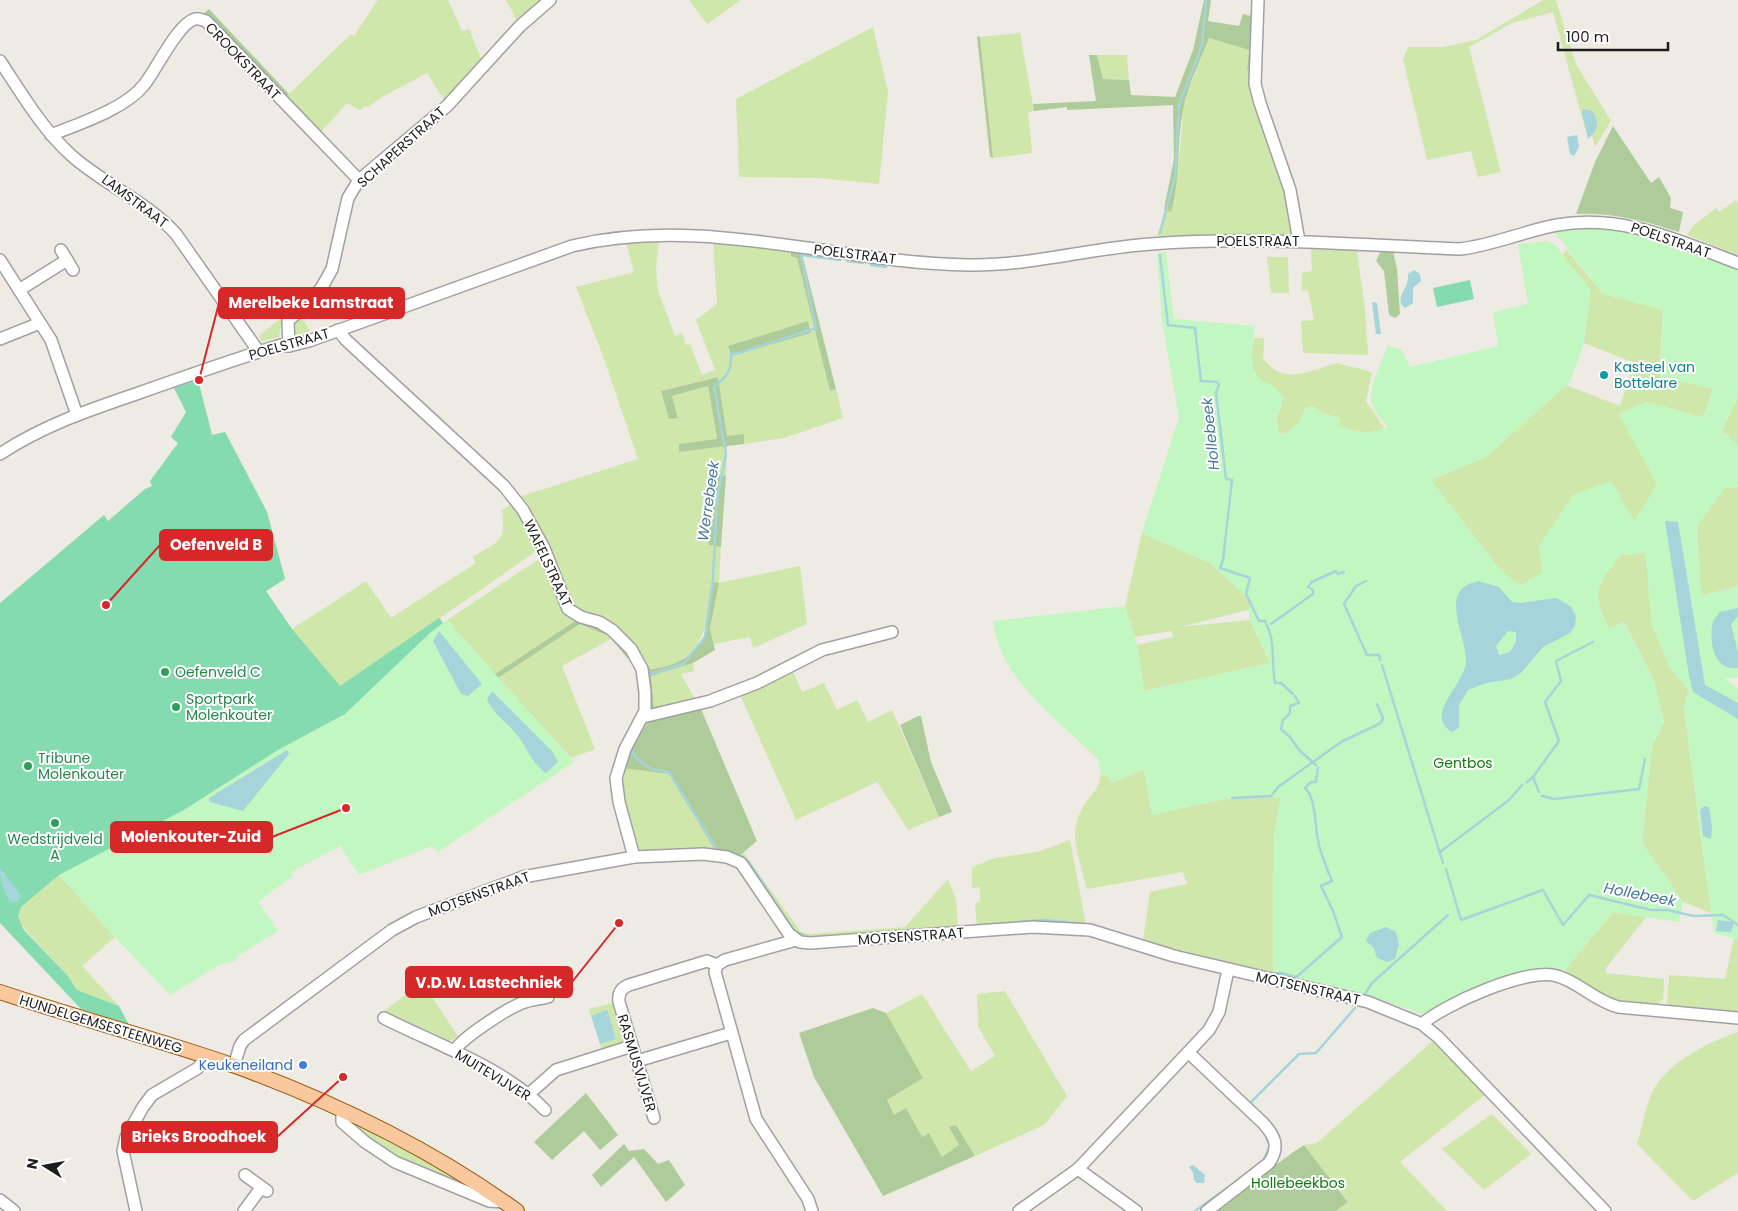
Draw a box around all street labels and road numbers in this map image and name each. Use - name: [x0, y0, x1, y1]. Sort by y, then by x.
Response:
- street label: CROOKSTRAAT: [201, 18, 285, 104]
- street label: SCHAPERSTRAAT: [352, 102, 450, 192]
- street label: LAMSTRAAT: [98, 169, 173, 233]
- street label: POELSTRAAT: [1628, 217, 1714, 263]
- street label: POELSTRAAT: [1216, 231, 1300, 251]
- street label: POELSTRAAT: [813, 239, 898, 269]
- street label: POELSTRAAT: [246, 323, 332, 365]
- street label: WAFELSTRAAT: [519, 516, 577, 610]
- street label: MOTSENSTRAAT: [425, 866, 533, 922]
- street label: MOTSENSTRAAT: [857, 922, 965, 950]
- street label: MOTSENSTRAAT: [1254, 966, 1363, 1010]
- street label: HUNDELGEMSESTEENWEG: [17, 990, 185, 1058]
- street label: RASMUSVIJVER: [613, 1012, 661, 1114]
- street label: MUITEVIJVER: [451, 1044, 535, 1106]

